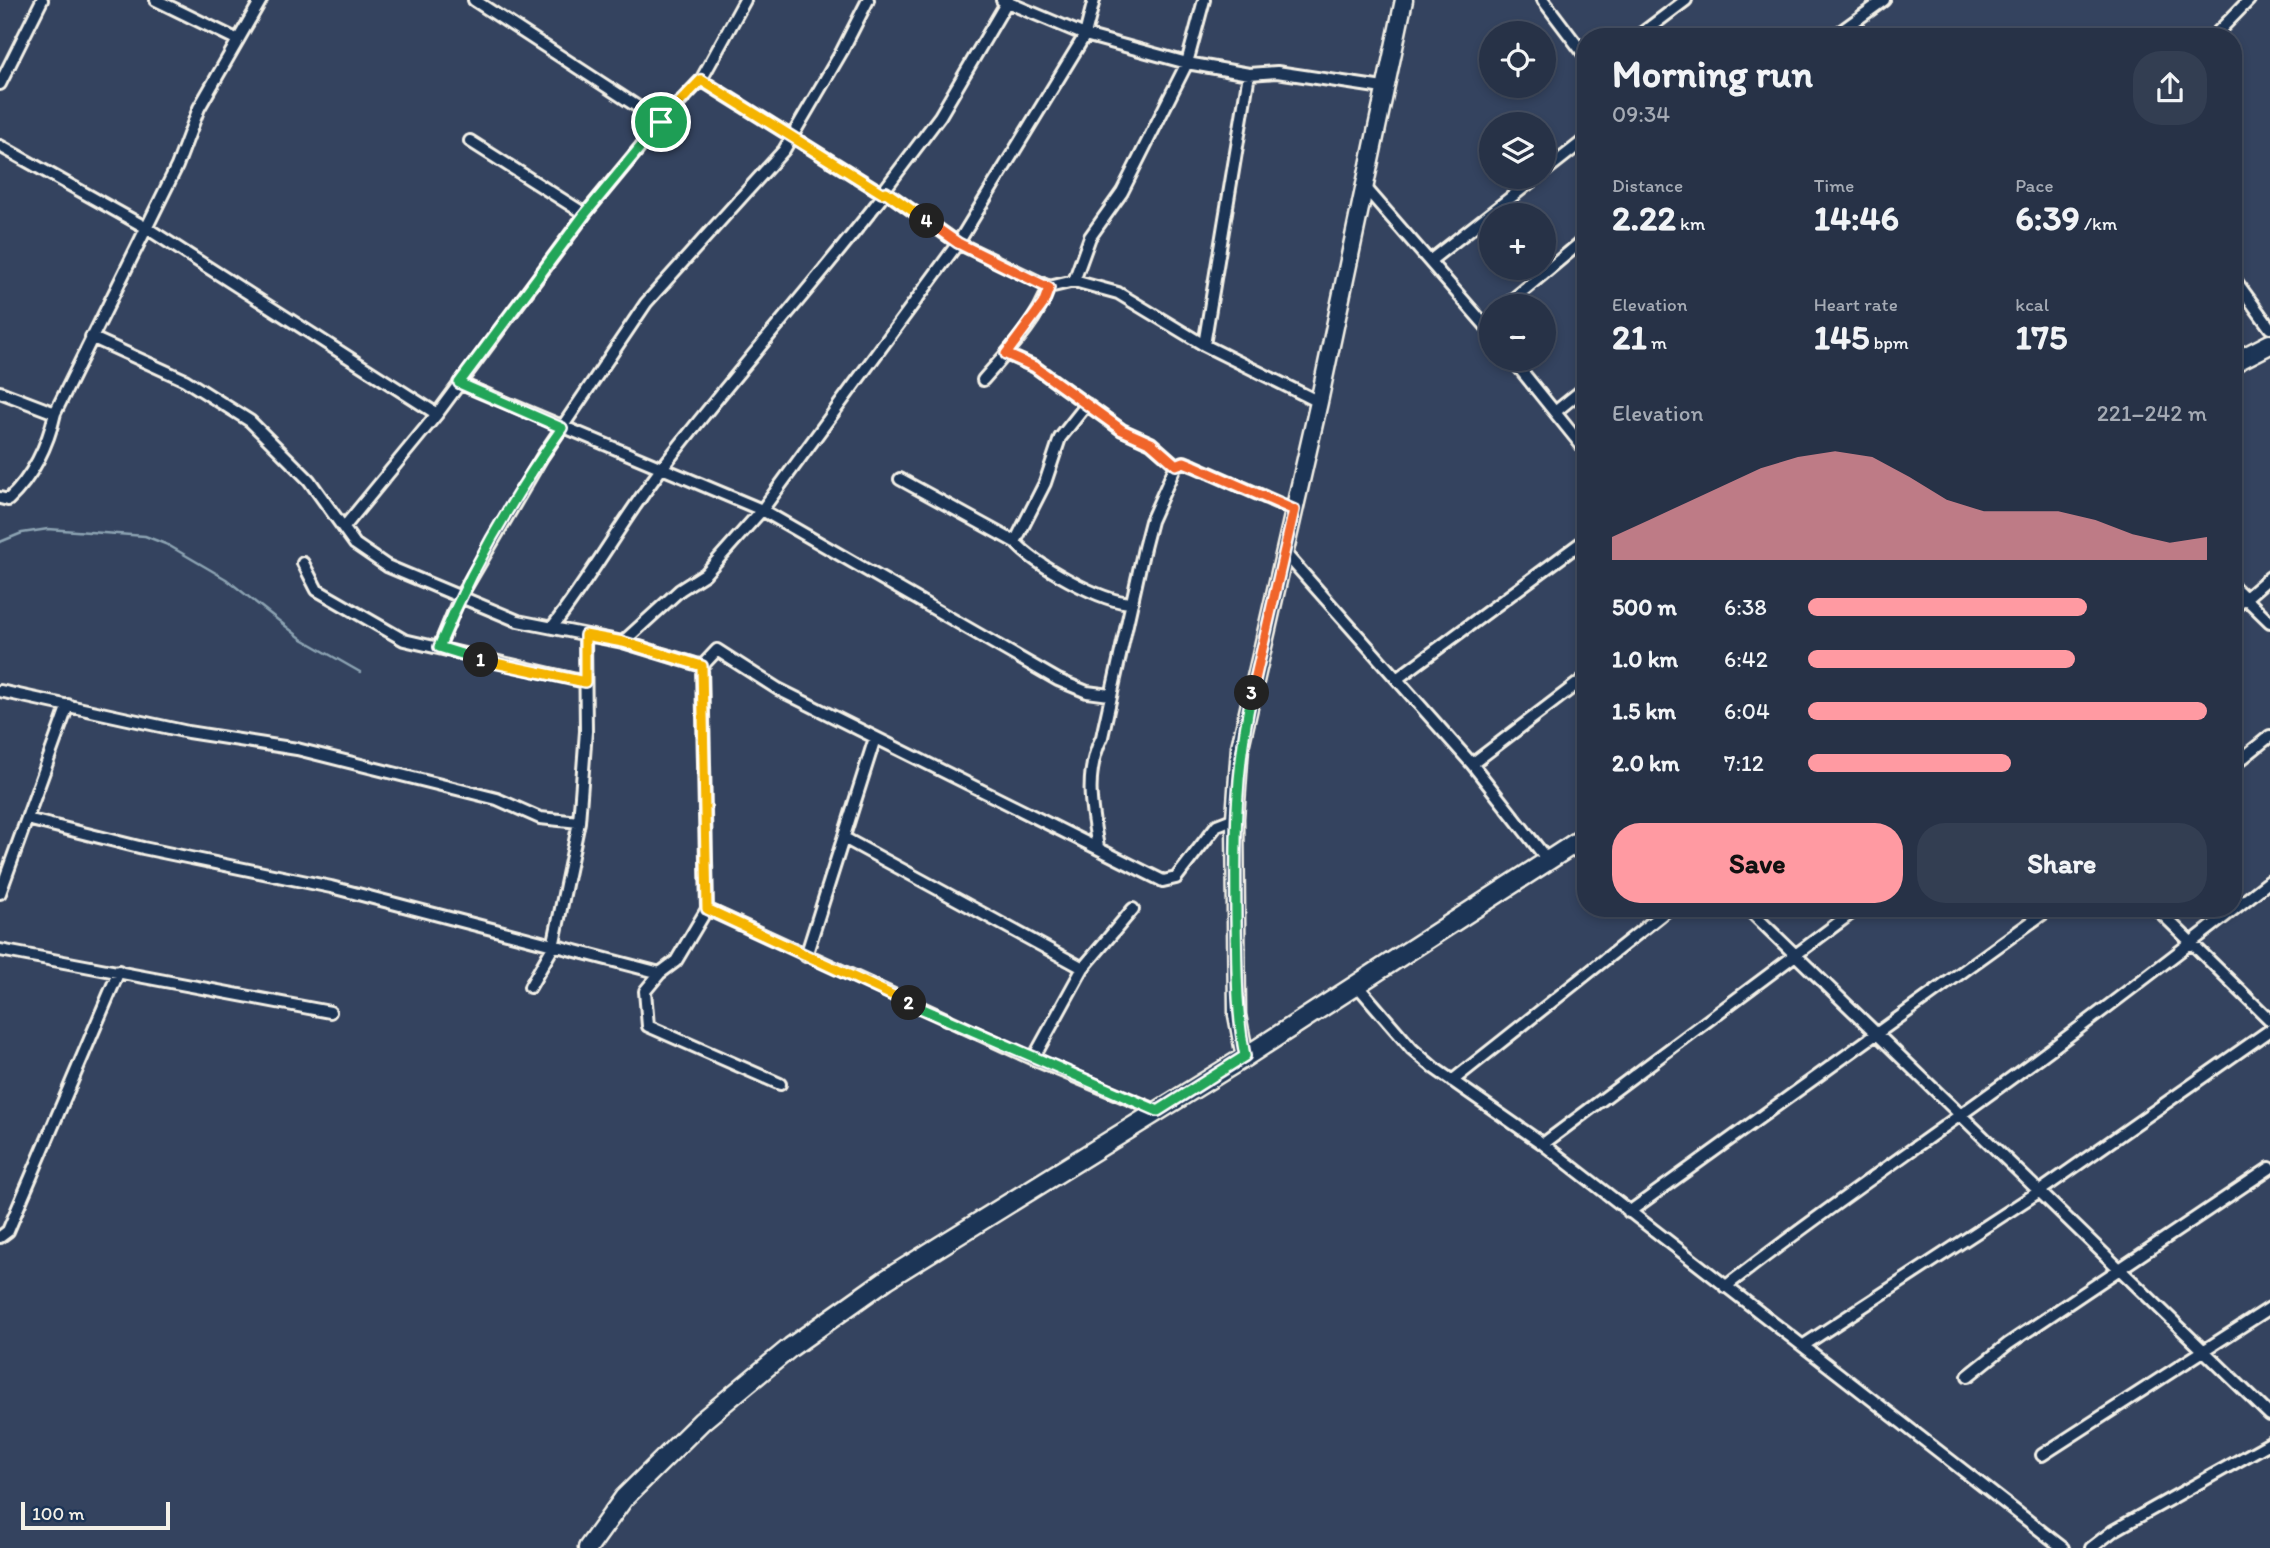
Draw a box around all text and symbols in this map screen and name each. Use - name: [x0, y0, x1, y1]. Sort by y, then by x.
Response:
- map controls: [1479, 21, 1556, 371]
- button: locate: [1479, 21, 1556, 98]
- text: Morning run: [1612, 51, 1813, 97]
- button: share: [2133, 51, 2207, 125]
- pin: [631, 92, 691, 152]
- text: 09:34: [1612, 100, 1670, 128]
- icon: arrive: [642, 103, 680, 141]
- button: layers: [1479, 112, 1556, 189]
- text: Distance: [1612, 174, 1683, 197]
- text: Time: [1814, 174, 1854, 197]
- text: Pace: [2015, 174, 2053, 197]
- text: 2.22: [1612, 197, 1676, 239]
- text: 14:46: [1814, 197, 1899, 239]
- text: 6:39: [2015, 197, 2080, 239]
- button: +: [1479, 203, 1556, 280]
- pin: 4: [909, 204, 944, 238]
- text: 4: [921, 209, 932, 232]
- text: km: [1676, 212, 1705, 235]
- text: /km: [2080, 212, 2117, 235]
- text: Elevation: [1612, 293, 1688, 316]
- text: Heart rate: [1814, 293, 1898, 316]
- text: kcal: [2015, 293, 2049, 316]
- button: −: [1479, 294, 1556, 371]
- text: 21: [1612, 316, 1647, 358]
- text: 145: [1814, 316, 1869, 358]
- text: 175: [2015, 316, 2067, 358]
- text: m: [1647, 331, 1667, 354]
- text: bpm: [1869, 331, 1909, 354]
- text: Elevation: [1612, 399, 1703, 427]
- text: 221–242 m: [2097, 399, 2207, 427]
- text: 500 m: [1612, 593, 1677, 621]
- text: 6:38: [1724, 593, 1767, 621]
- pin: 1: [463, 642, 498, 678]
- text: 1.0 km: [1612, 645, 1678, 673]
- text: 6:42: [1724, 645, 1768, 673]
- text: 1: [476, 648, 485, 671]
- pin: 3: [1234, 676, 1270, 710]
- text: 3: [1246, 681, 1257, 704]
- text: 1.5 km: [1612, 697, 1676, 725]
- text: 6:04: [1724, 697, 1770, 725]
- text: 2.0 km: [1612, 749, 1680, 777]
- text: 7:12: [1724, 749, 1764, 777]
- button: Save: [1612, 823, 1903, 903]
- button: Share: [1917, 823, 2207, 903]
- pin: 2: [892, 986, 926, 1020]
- text: 2: [904, 991, 914, 1014]
- scale bar: [21, 1499, 170, 1531]
- text: 100 m: [32, 1502, 84, 1525]

